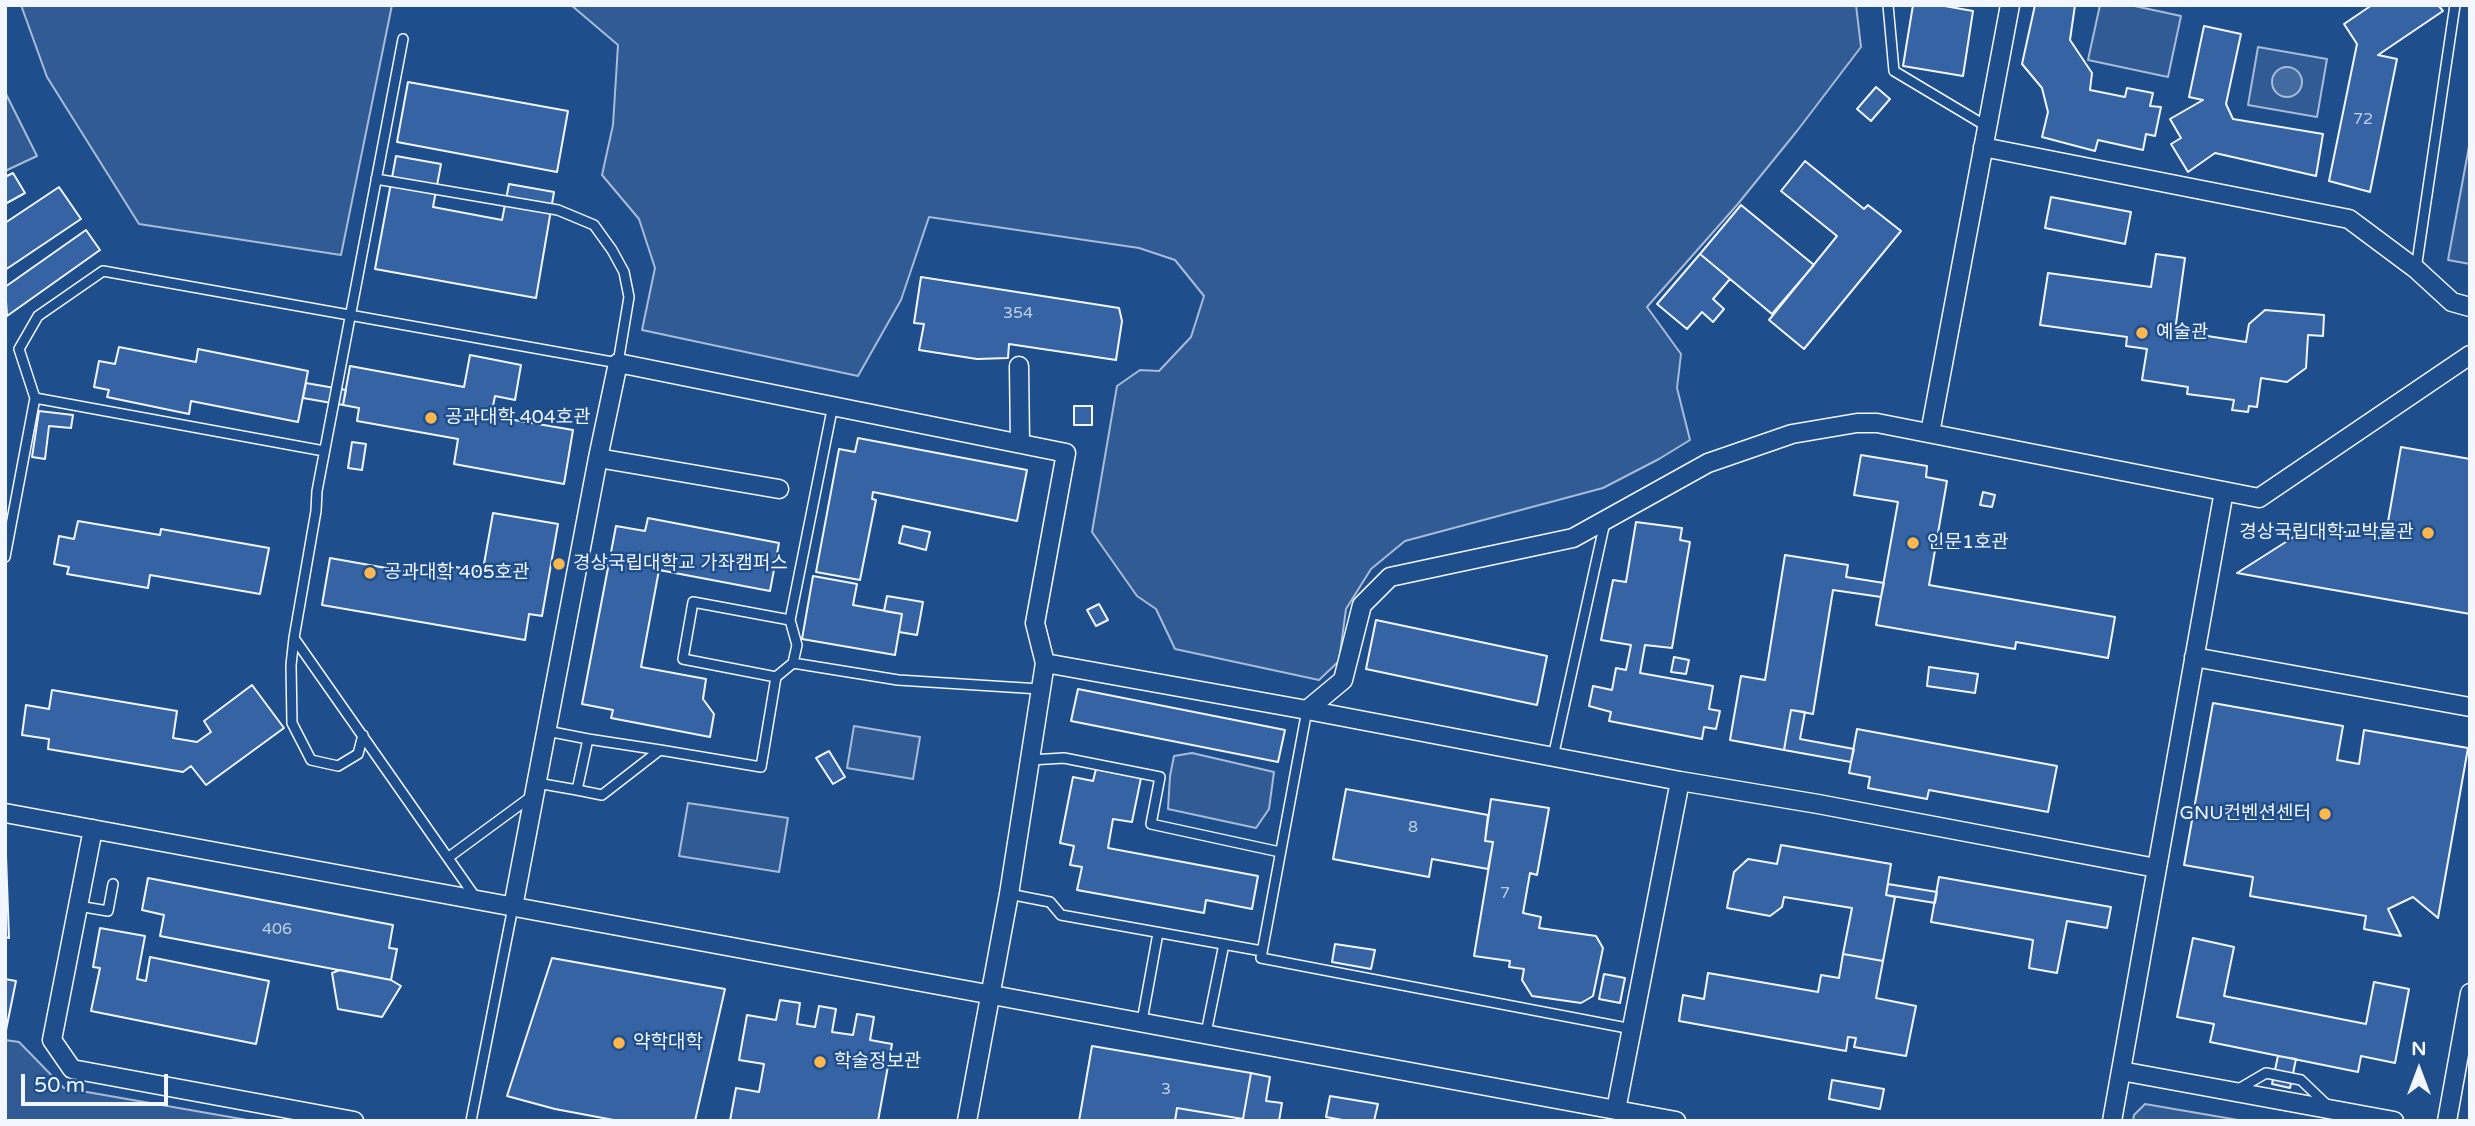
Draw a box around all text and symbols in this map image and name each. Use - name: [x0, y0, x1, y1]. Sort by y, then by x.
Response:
- house number: 72: [2353, 110, 2373, 130]
- house number: 354: [1003, 304, 1033, 324]
- place label: 예술관: [2156, 322, 2208, 344]
- marker: 예술관: [2134, 325, 2150, 341]
- place label: 공과대학 404호관: [445, 407, 591, 429]
- marker: 공과대학 404호관: [423, 410, 439, 426]
- place label: 경상국립대학교박물관: [2239, 522, 2414, 544]
- marker: 경상국립대학교박물관: [2420, 525, 2436, 541]
- place label: 인문1호관: [1927, 532, 2009, 554]
- marker: 인문1호관: [1905, 535, 1921, 551]
- place label: 경상국립대학교 가좌캠퍼스: [573, 553, 788, 575]
- marker: 경상국립대학교 가좌캠퍼스: [551, 556, 567, 572]
- place label: 공과대학 405호관: [384, 562, 530, 584]
- marker: 공과대학 405호관: [362, 565, 378, 581]
- place label: GNU컨벤션센터: [2180, 803, 2311, 825]
- marker: GNU컨벤션센터: [2317, 806, 2333, 822]
- house number: 8: [1408, 818, 1418, 838]
- house number: 7: [1500, 884, 1510, 904]
- house number: 406: [262, 920, 292, 940]
- place label: 약학대학: [633, 1032, 703, 1054]
- marker: 약학대학: [611, 1035, 627, 1051]
- north arrow: [2384, 1035, 2454, 1105]
- text: N: [2411, 1038, 2427, 1060]
- place label: 학술정보관: [834, 1051, 921, 1073]
- marker: 학술정보관: [812, 1054, 828, 1070]
- scale bar: [24, 1060, 172, 1104]
- text: 50 m: [34, 1073, 85, 1098]
- house number: 3: [1161, 1080, 1171, 1100]

